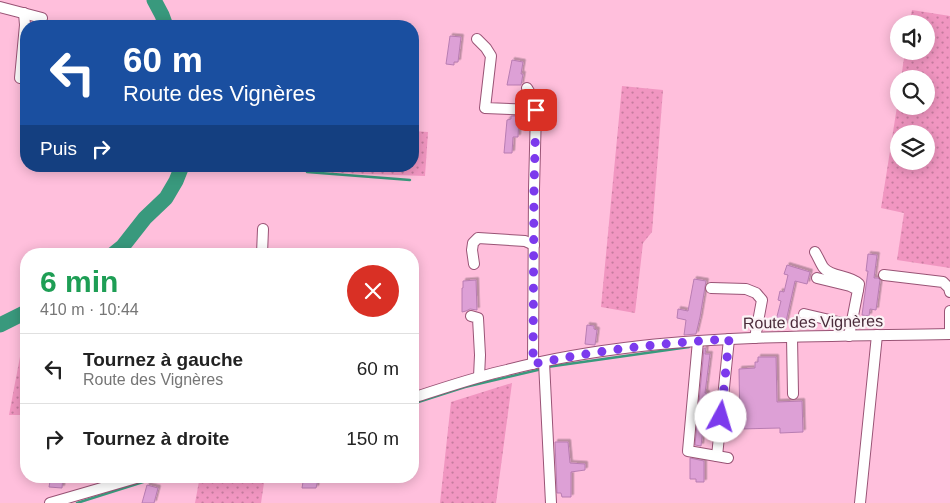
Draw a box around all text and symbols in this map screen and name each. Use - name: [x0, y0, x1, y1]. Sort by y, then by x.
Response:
- map controls: [890, 15, 935, 170]
- button: sound: [890, 15, 935, 60]
- icon: left: [40, 40, 105, 105]
- text: 60 m: [123, 40, 203, 79]
- button: search: [890, 70, 935, 115]
- text: Route des Vignères: [123, 81, 316, 106]
- pin: [515, 89, 557, 131]
- icon: arrive: [522, 96, 550, 124]
- button: layers: [890, 125, 935, 170]
- icon: right: [87, 135, 115, 163]
- text: Puis: [40, 138, 77, 159]
- text: 6 min: [40, 265, 118, 298]
- button: close: [347, 265, 399, 317]
- text: 410 m · 10:44: [40, 301, 139, 318]
- street label: Route des Vignères: [743, 312, 883, 332]
- text: Tournez à gauche: [83, 349, 243, 370]
- icon: left: [40, 355, 68, 383]
- text: 60 m: [357, 358, 399, 379]
- text: Route des Vignères: [83, 371, 223, 388]
- position arrow: [694, 390, 746, 442]
- icon: right: [40, 425, 68, 453]
- text: Tournez à droite: [83, 428, 229, 449]
- text: 150 m: [346, 428, 399, 449]

